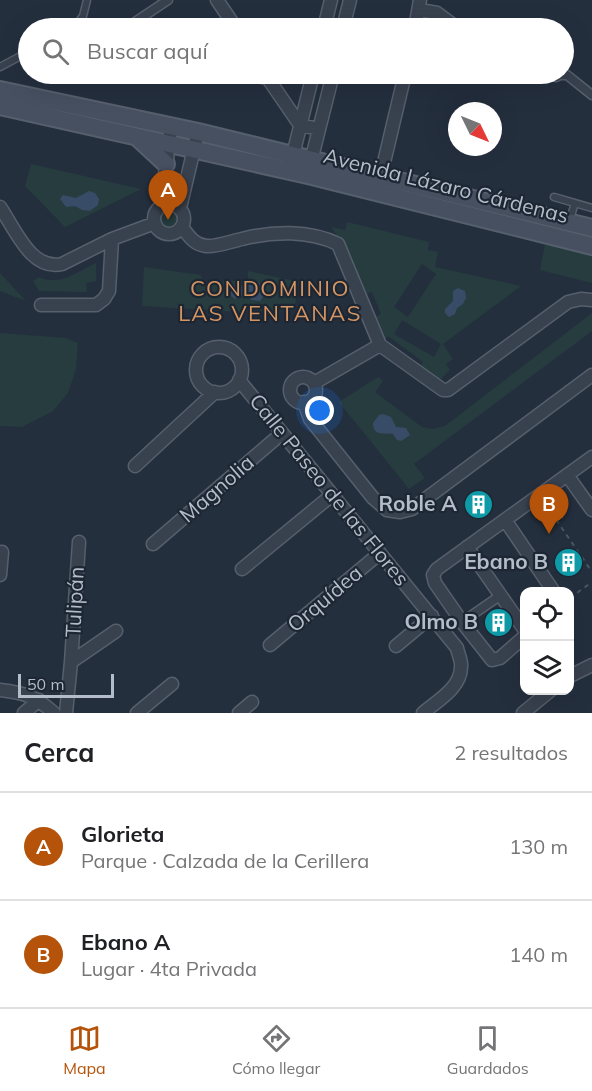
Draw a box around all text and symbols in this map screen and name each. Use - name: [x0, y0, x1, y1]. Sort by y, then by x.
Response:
- search box: [18, 18, 574, 84]
- icon: search: [39, 35, 72, 68]
- text: Buscar aquí: [87, 37, 208, 65]
- north arrow: [448, 102, 502, 156]
- street label: Avenida Lázaro Cárdenas: [321, 142, 571, 228]
- pin: A: [148, 170, 188, 220]
- district label: CONDOMINIO LAS VENTANAS: [178, 274, 362, 327]
- street label: Calle Paseo de las Flores: [244, 388, 415, 591]
- your location: [305, 396, 334, 425]
- street label: Magnolia: [174, 449, 259, 528]
- pin: B: [530, 484, 568, 534]
- building icon: Roble A: [462, 488, 494, 520]
- place label: Roble A: [379, 490, 457, 516]
- building icon: Ebano B: [553, 546, 585, 578]
- place label: Ebano B: [464, 548, 548, 574]
- street label: Orquídea: [282, 559, 367, 637]
- street label: Tulipán: [59, 566, 89, 638]
- map controls: [520, 587, 574, 695]
- button: locate: [520, 587, 574, 641]
- building icon: Olmo B: [483, 606, 515, 638]
- place label: Olmo B: [404, 608, 478, 634]
- button: layers: [520, 641, 574, 695]
- scale bar: [18, 671, 114, 698]
- text: 50 m: [27, 674, 64, 694]
- text: Cerca: [24, 736, 94, 769]
- text: 2 resultados: [454, 740, 568, 765]
- text: Glorieta: [81, 820, 164, 848]
- text: A: [36, 834, 51, 859]
- text: 130 m: [509, 834, 568, 859]
- text: Parque · Calzada de la Cerillera: [81, 848, 369, 873]
- text: Ebano A: [81, 928, 170, 956]
- text: B: [37, 942, 50, 967]
- text: 140 m: [509, 942, 568, 967]
- text: Lugar · 4ta Privada: [81, 956, 257, 981]
- tab: Mapa: [63, 1022, 106, 1078]
- tab: Cómo llegar: [232, 1022, 320, 1078]
- tab: Guardados: [447, 1022, 529, 1078]

